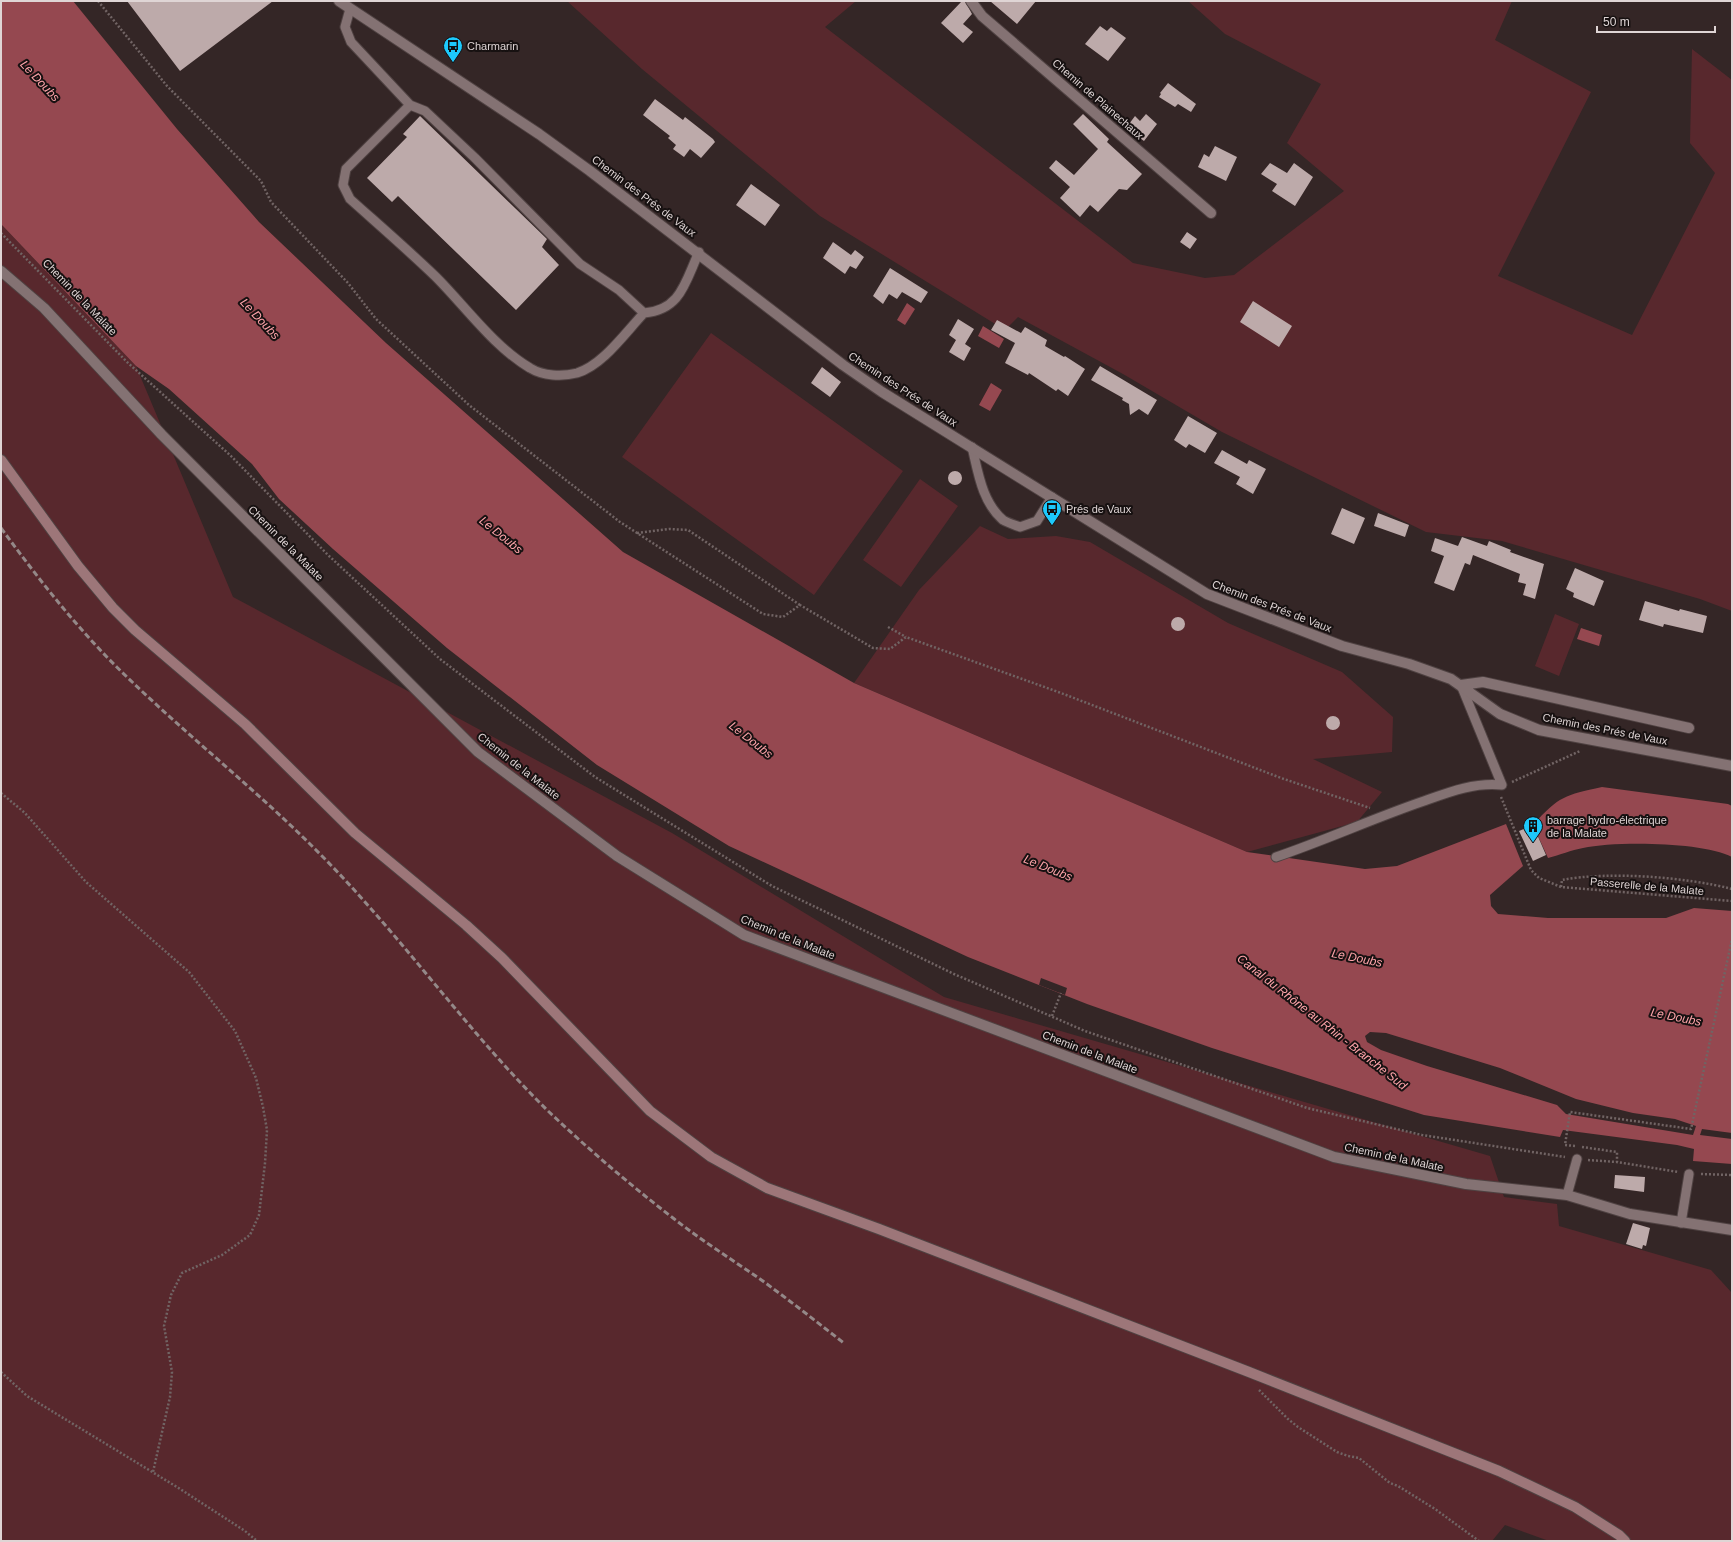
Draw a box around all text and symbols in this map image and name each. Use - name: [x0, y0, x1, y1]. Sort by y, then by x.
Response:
- scale bar: [1597, 8, 1715, 34]
- text: 50 m: [1603, 15, 1630, 29]
- bus stop icon: Charmarin: [442, 35, 464, 63]
- place label: Charmarin: [467, 40, 518, 52]
- street label: Chemin de Plainechaux: [1050, 56, 1146, 142]
- water label: Le Doubs: [17, 57, 63, 105]
- street label: Chemin des Prés de Vaux: [590, 153, 699, 239]
- street label: Chemin de la Malate: [41, 257, 119, 337]
- water label: Le Doubs: [237, 295, 283, 343]
- street label: Chemin des Prés de Vaux: [846, 349, 960, 429]
- bus stop icon: Prés de Vaux: [1041, 498, 1063, 526]
- street label: Chemin de la Malate: [246, 503, 326, 583]
- place label: Prés de Vaux: [1066, 503, 1132, 515]
- water label: Le Doubs: [477, 513, 525, 557]
- street label: Chemin des Prés de Vaux: [1211, 578, 1334, 635]
- street label: Chemin des Prés de Vaux: [1542, 711, 1669, 747]
- water label: Le Doubs: [726, 719, 776, 761]
- street label: Chemin de la Malate: [476, 730, 562, 802]
- place label: barrage hydro-électrique de la Malate: [1547, 814, 1667, 839]
- building icon: barrage hydro-électrique de la Malate: [1522, 815, 1544, 843]
- water label: Le Doubs: [1022, 852, 1074, 884]
- street label: Passerelle de la Malate: [1590, 875, 1704, 897]
- street label: Chemin de la Malate: [739, 913, 837, 961]
- water label: Le Doubs: [1330, 946, 1384, 970]
- water label: Canal du Rhône au Rhin - Branche Sud: [1234, 951, 1410, 1093]
- water label: Le Doubs: [1649, 1005, 1703, 1029]
- street label: Chemin de la Malate: [1041, 1028, 1139, 1076]
- street label: Chemin de la Malate: [1343, 1141, 1445, 1173]

